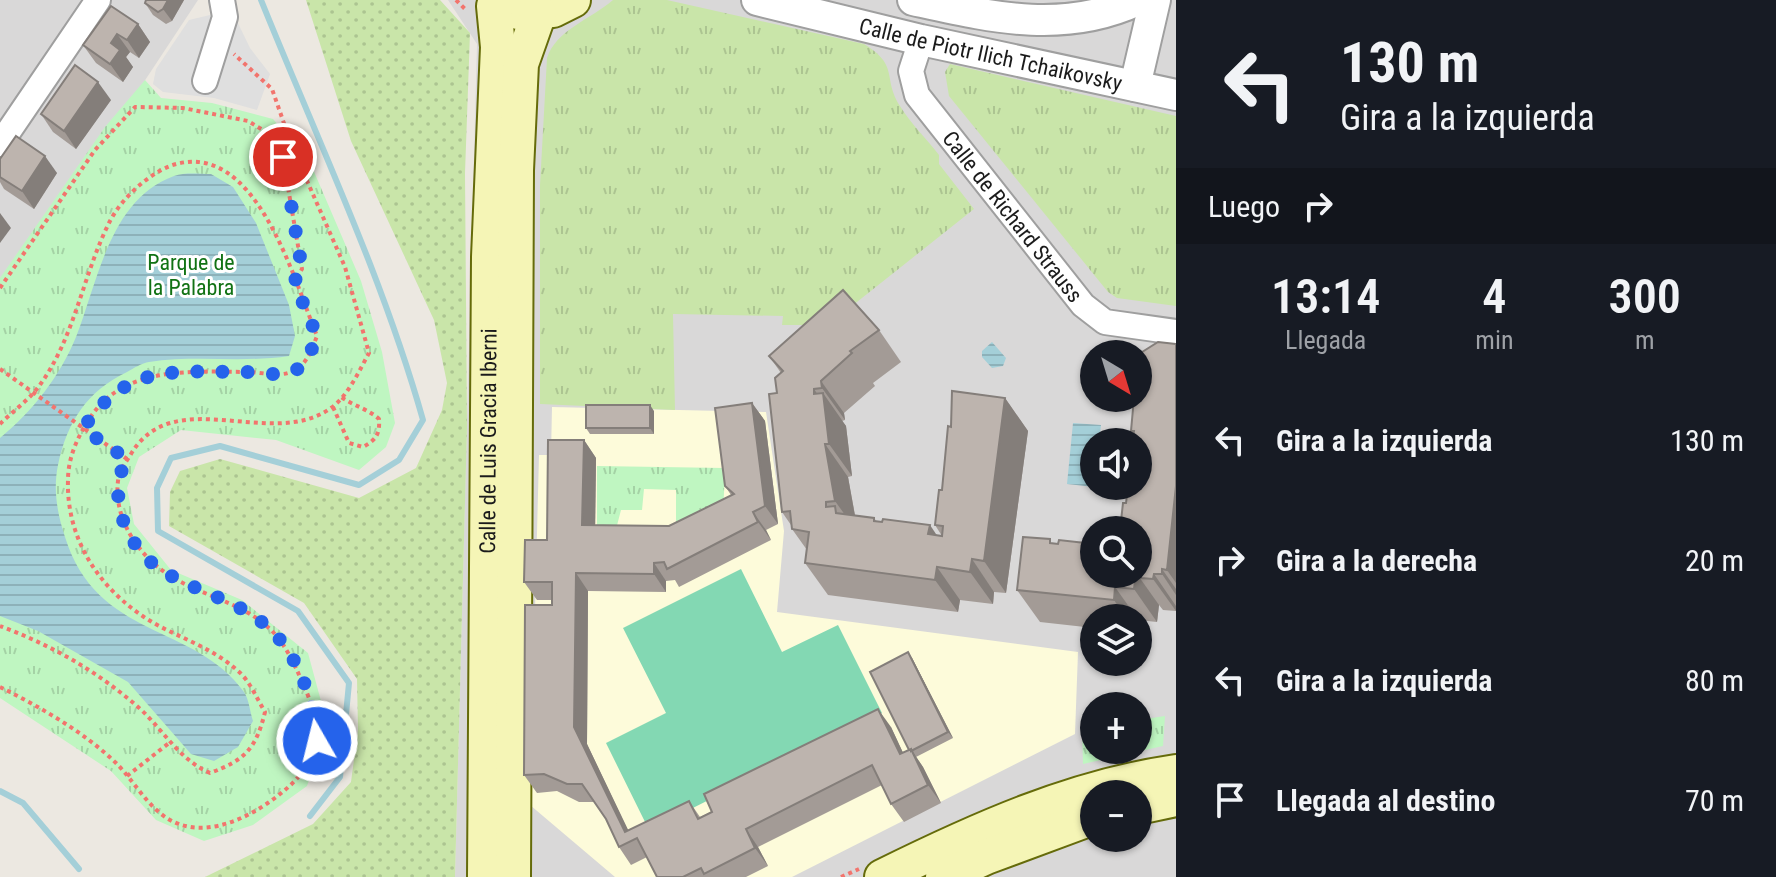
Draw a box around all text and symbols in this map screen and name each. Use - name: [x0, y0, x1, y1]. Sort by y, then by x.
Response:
- street label: Calle de Piotr Ilich Tchaikovsky: [857, 13, 1125, 96]
- text: 130 m: [1340, 30, 1479, 96]
- icon: left: [1208, 32, 1312, 136]
- text: Gira a la izquierda: [1340, 97, 1595, 139]
- pin: [249, 123, 317, 191]
- street label: Calle de Richard Strauss: [938, 126, 1088, 307]
- icon: arrive: [261, 135, 305, 179]
- icon: right: [1296, 184, 1340, 228]
- text: Luego: [1208, 189, 1280, 224]
- park label: Parque de la Palabra: [147, 250, 235, 300]
- text: 13:14: [1271, 268, 1380, 325]
- text: 4: [1482, 268, 1506, 325]
- text: 300: [1609, 268, 1681, 325]
- text: Llegada: [1285, 325, 1366, 355]
- text: min: [1475, 325, 1513, 355]
- text: m: [1635, 325, 1655, 355]
- street label: Calle de Luis Gracia Iberni: [475, 328, 501, 554]
- north arrow: [1080, 340, 1152, 412]
- map controls: [1080, 340, 1152, 852]
- icon: left: [1208, 418, 1252, 462]
- text: Gira a la izquierda: [1276, 423, 1492, 458]
- text: 130 m: [1670, 423, 1744, 458]
- button: sound: [1080, 428, 1152, 500]
- button: search: [1080, 516, 1152, 588]
- icon: right: [1208, 538, 1252, 582]
- text: Gira a la derecha: [1276, 543, 1477, 578]
- text: 20 m: [1685, 543, 1744, 578]
- button: layers: [1080, 604, 1152, 676]
- icon: left: [1208, 658, 1252, 702]
- text: Gira a la izquierda: [1276, 663, 1492, 698]
- text: 80 m: [1685, 663, 1744, 698]
- button: +: [1080, 692, 1152, 764]
- position arrow: [275, 699, 359, 783]
- icon: arrive: [1208, 778, 1252, 822]
- button: −: [1080, 780, 1152, 852]
- text: Llegada al destino: [1276, 783, 1495, 818]
- text: 70 m: [1685, 783, 1744, 818]

